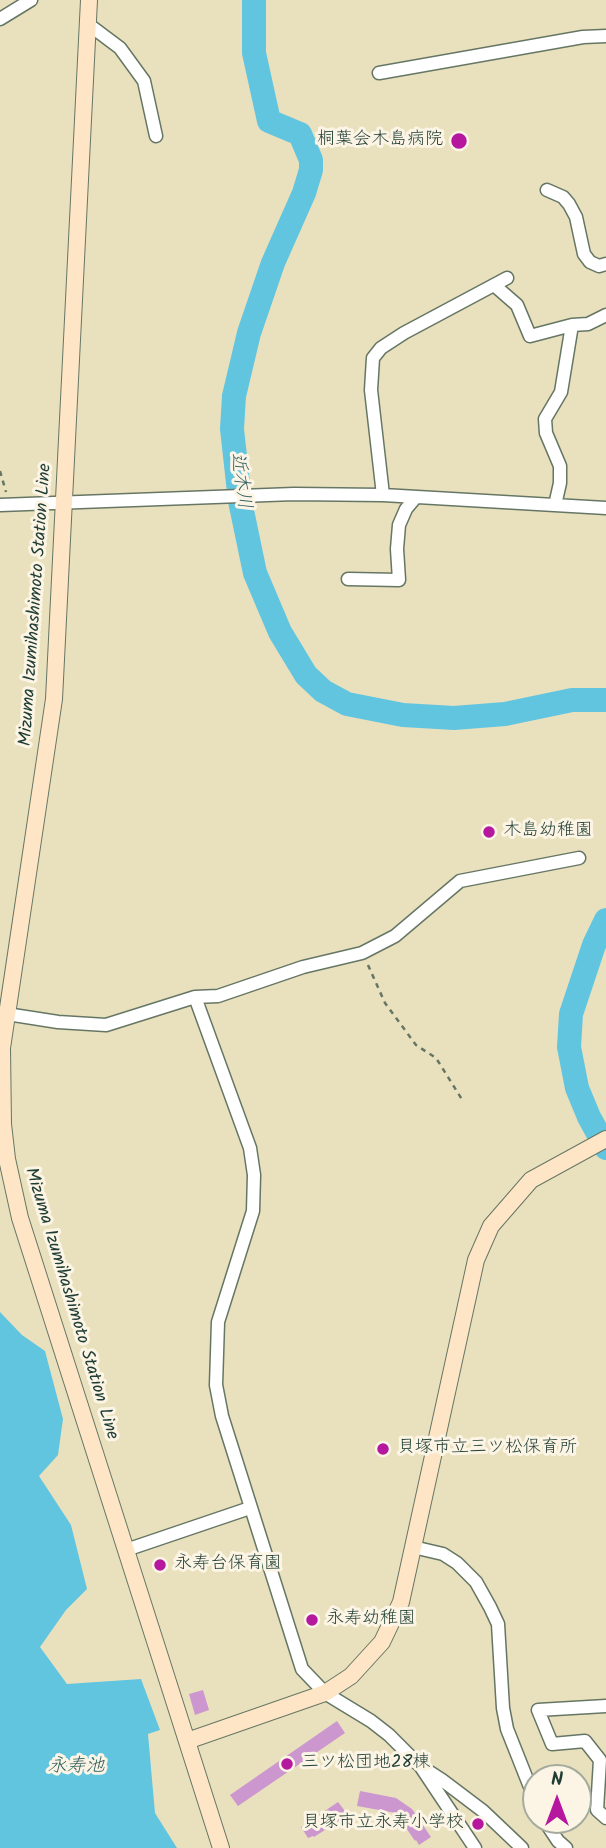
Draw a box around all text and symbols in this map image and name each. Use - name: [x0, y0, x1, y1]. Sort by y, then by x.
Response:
- place label: 桐葉会木島病院: [317, 130, 443, 152]
- marker: 桐葉会木島病院: [449, 131, 469, 151]
- water label: 近木川: [224, 451, 254, 511]
- street label: Mizuma Izumihashimoto Station Line: [16, 463, 58, 747]
- place label: 木島幼稚園: [503, 821, 593, 843]
- marker: 木島幼稚園: [481, 824, 497, 840]
- street label: Mizuma Izumihashimoto Station Line: [18, 1165, 122, 1443]
- place label: 貝塚市立三ツ松保育所: [397, 1438, 577, 1460]
- marker: 貝塚市立三ツ松保育所: [375, 1441, 391, 1457]
- place label: 永寿台保育園: [174, 1554, 282, 1576]
- marker: 永寿台保育園: [152, 1557, 168, 1573]
- place label: 永寿幼稚園: [326, 1609, 416, 1631]
- marker: 永寿幼稚園: [304, 1612, 320, 1628]
- place label: 三ツ松団地28棟: [301, 1753, 430, 1775]
- marker: 三ツ松団地28棟: [279, 1756, 295, 1772]
- water label: 永寿池: [48, 1757, 104, 1779]
- north arrow: [522, 1764, 592, 1834]
- text: N: [551, 1765, 563, 1795]
- place label: 貝塚市立永寿小学校: [302, 1813, 464, 1835]
- marker: 貝塚市立永寿小学校: [470, 1816, 486, 1832]

